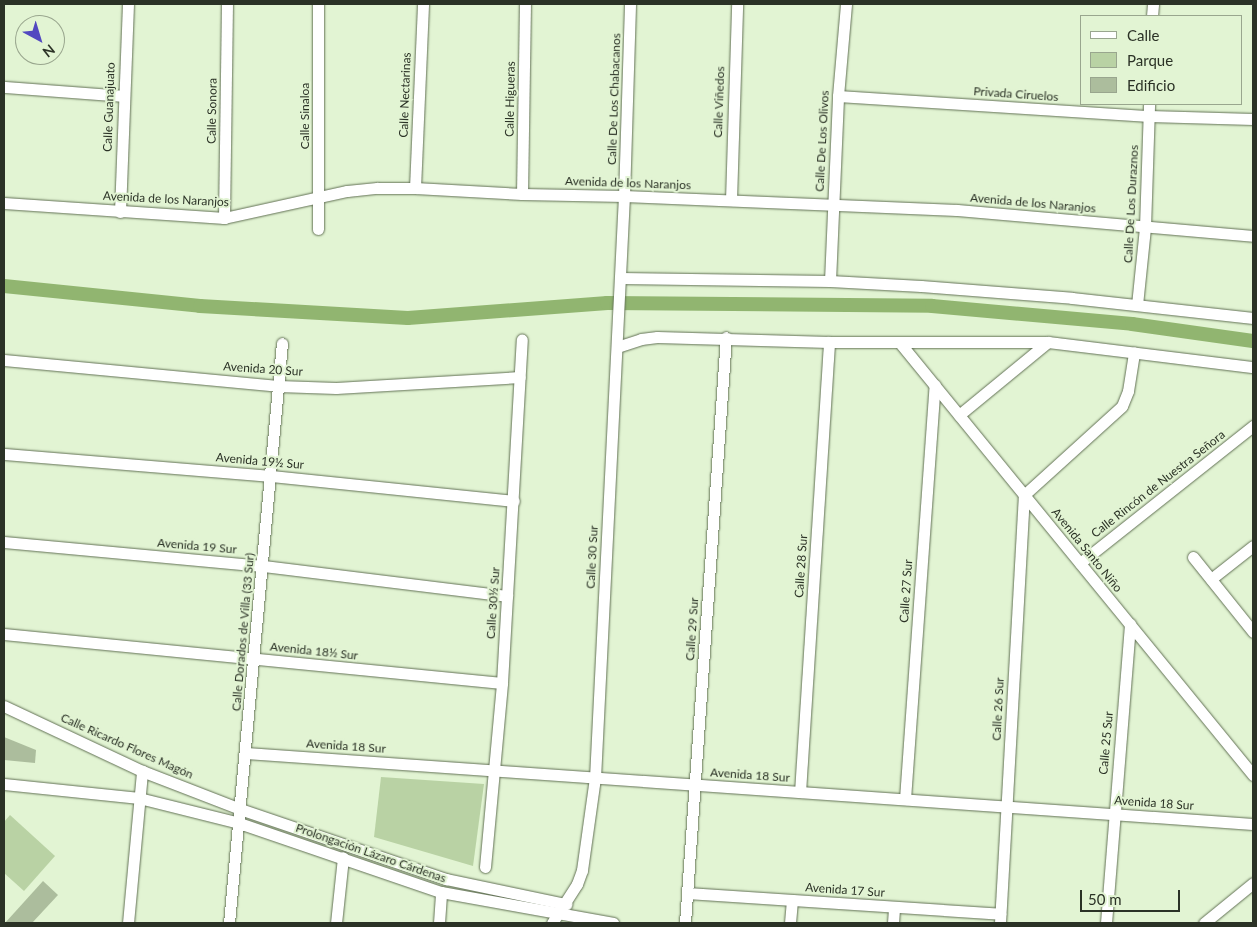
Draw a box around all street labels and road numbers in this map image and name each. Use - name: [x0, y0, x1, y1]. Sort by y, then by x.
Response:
- street label: Calle De Los Chabacanos: [605, 33, 623, 165]
- street label: Calle Nectarinas: [396, 52, 414, 138]
- street label: Calle Higueras: [502, 61, 518, 137]
- street label: Calle Guanajuato: [100, 62, 118, 152]
- street label: Calle Viñedos: [711, 66, 727, 138]
- street label: Calle Sonora: [204, 78, 220, 144]
- street label: Calle Sinaloa: [298, 83, 312, 149]
- street label: Privada Ciruelos: [973, 84, 1059, 104]
- street label: Calle De Los Olivos: [812, 90, 832, 192]
- street label: Calle De Los Duraznos: [1121, 145, 1141, 263]
- street label: Avenida de los Naranjos: [565, 174, 691, 192]
- street label: Avenida de los Naranjos: [103, 189, 229, 209]
- street label: Avenida de los Naranjos: [970, 190, 1096, 216]
- street label: Avenida 20 Sur: [223, 359, 303, 379]
- street label: Calle Rincón de Nuestra Señora: [1088, 427, 1228, 541]
- street label: Avenida 19½ Sur: [215, 450, 305, 472]
- street label: Avenida Santo Niño: [1049, 505, 1125, 595]
- street label: Calle 30 Sur: [583, 525, 601, 589]
- street label: Calle 28 Sur: [792, 534, 810, 598]
- street label: Avenida 19 Sur: [157, 535, 237, 557]
- street label: Calle Dorados de Villa (33 Sur): [229, 552, 257, 712]
- street label: Calle 27 Sur: [897, 559, 915, 623]
- street label: Calle 30½ Sur: [483, 566, 503, 640]
- street label: Calle 29 Sur: [683, 597, 701, 661]
- street label: Avenida 18½ Sur: [269, 639, 359, 663]
- street label: Calle 26 Sur: [989, 677, 1007, 741]
- street label: Calle Ricardo Flores Magón: [59, 710, 195, 782]
- street label: Calle 25 Sur: [1096, 711, 1116, 775]
- street label: Avenida 18 Sur: [306, 736, 386, 756]
- street label: Avenida 18 Sur: [710, 765, 790, 785]
- street label: Avenida 18 Sur: [1114, 793, 1194, 813]
- street label: Prolongación Lázaro Cárdenas: [294, 820, 448, 886]
- street label: Avenida 17 Sur: [805, 880, 885, 900]

